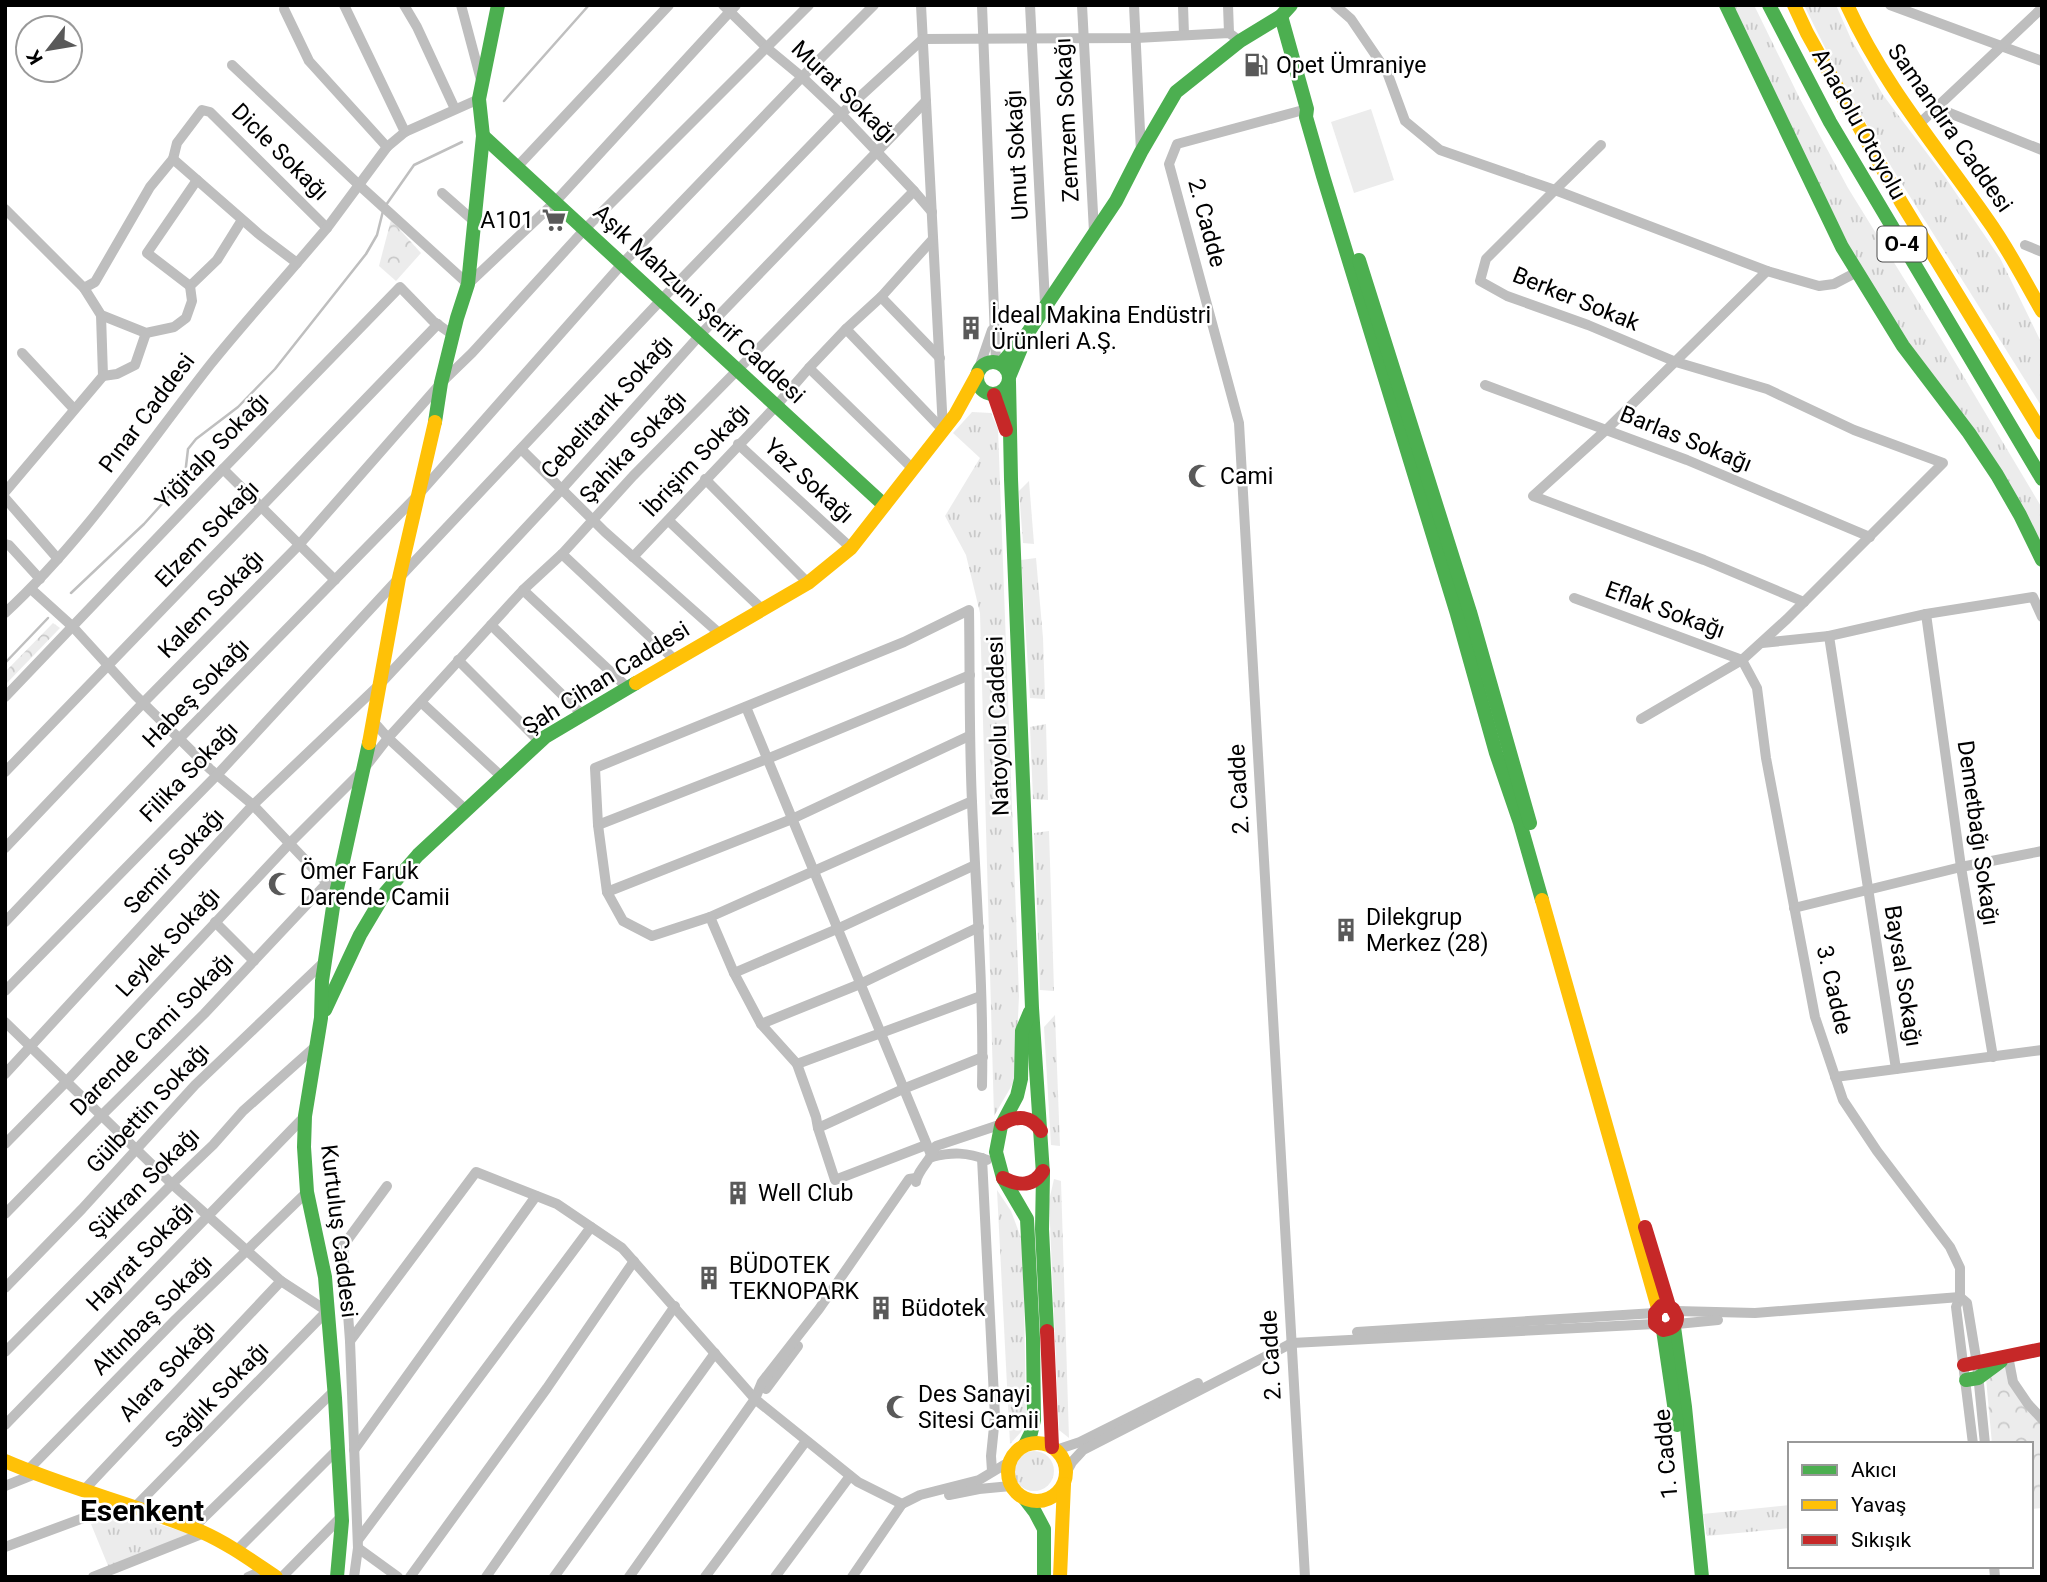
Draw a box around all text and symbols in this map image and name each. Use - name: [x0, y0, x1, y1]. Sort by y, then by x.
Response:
- north arrow: [14, 14, 84, 84]
- street label: Murat Sokağı: [786, 35, 902, 149]
- street label: Zemzem Sokağı: [1049, 37, 1085, 203]
- street label: Samandıra Caddesi: [1882, 39, 2018, 217]
- street label: Anadolu Otoyolu: [1806, 44, 1912, 204]
- text: K: [21, 46, 48, 69]
- fuel station icon: Opet Ümraniye: [1242, 51, 1270, 79]
- place label: Opet Ümraniye: [1276, 51, 1426, 79]
- street label: Umut Sokağı: [1000, 89, 1034, 221]
- street label: Dicle Sokağı: [226, 98, 334, 206]
- street label: 2. Cadde: [1182, 176, 1232, 270]
- street label: Aşık Mahzuni Şerif Caddesi: [588, 199, 810, 409]
- supermarket icon: A101: [540, 206, 568, 234]
- place label: A101: [480, 207, 534, 234]
- road number: O-4: [1878, 226, 1926, 262]
- street label: Berker Sokak: [1509, 261, 1644, 337]
- place label: İdeal Makina Endüstri Ürünleri A.Ş.: [991, 302, 1211, 355]
- building icon: İdeal Makina Endüstri Ürünleri A.Ş.: [957, 314, 985, 342]
- street label: Cebelitarık Sokağı: [535, 330, 679, 484]
- street label: Pınar Caddesi: [93, 348, 201, 478]
- street label: Şahika Sokağı: [574, 385, 692, 509]
- street label: Yiğitalp Sokağı: [150, 387, 274, 515]
- street label: İbrişim Sokağı: [637, 398, 755, 522]
- street label: Barlas Sokağı: [1616, 400, 1756, 478]
- street label: Yaz Sokağı: [759, 433, 859, 529]
- mosque icon: Cami: [1186, 462, 1214, 490]
- place label: Cami: [1220, 463, 1273, 490]
- street label: Elzem Sokağı: [150, 475, 264, 593]
- street label: Kalem Sokağı: [153, 544, 269, 664]
- street label: Eflak Sokağı: [1601, 576, 1729, 644]
- street label: Şah Cihan Caddesi: [518, 616, 694, 740]
- street label: Habeş Sokağı: [137, 633, 255, 753]
- street label: Natoyolu Caddesi: [981, 636, 1015, 816]
- street label: Filika Sokağı: [135, 716, 243, 828]
- street label: Demetbağı Sokağı: [1952, 739, 2004, 927]
- street label: 2. Cadde: [1223, 743, 1255, 835]
- street label: Semir Sokağı: [118, 803, 230, 919]
- place label: Ömer Faruk Darende Camii: [300, 857, 450, 911]
- mosque icon: Ömer Faruk Darende Camii: [266, 870, 294, 898]
- street label: Leylek Sokağı: [110, 882, 226, 1002]
- street label: Baysal Sokağı: [1878, 903, 1928, 1049]
- place label: Dilekgrup Merkez (28): [1366, 904, 1489, 957]
- building icon: Dilekgrup Merkez (28): [1332, 916, 1360, 944]
- street label: 3. Cadde: [1811, 943, 1857, 1037]
- street label: Darende Cami Sokağı: [65, 947, 239, 1121]
- street label: Gülbettin Sokağı: [81, 1037, 215, 1179]
- street label: Şükran Sokağı: [83, 1122, 205, 1244]
- street label: Kurtuluş Caddesi: [315, 1143, 363, 1319]
- building icon: Well Club: [724, 1179, 752, 1207]
- place label: Well Club: [758, 1180, 853, 1207]
- street label: Hayrat Sokağı: [81, 1195, 199, 1317]
- street label: Altınbaş Sokağı: [86, 1249, 218, 1381]
- place label: BÜDOTEK TEKNOPARK: [729, 1251, 860, 1305]
- building icon: BÜDOTEK TEKNOPARK: [695, 1264, 723, 1292]
- building icon: Büdotek: [867, 1294, 895, 1322]
- place label: Büdotek: [901, 1295, 986, 1322]
- street label: 2. Cadde: [1255, 1309, 1287, 1401]
- street label: Alara Sokağı: [113, 1315, 221, 1427]
- street label: Sağlık Sokağı: [160, 1336, 274, 1454]
- place label: Des Sanayi Sitesi Camii: [918, 1381, 1039, 1434]
- mosque icon: Des Sanayi Sitesi Camii: [884, 1393, 912, 1421]
- street label: 1. Cadde: [1649, 1408, 1683, 1500]
- legend: [1788, 1442, 2033, 1568]
- text: Akıcı: [1851, 1458, 1897, 1482]
- district label: Esenkent: [80, 1493, 204, 1528]
- text: Yavaş: [1851, 1493, 1906, 1517]
- text: Sıkışık: [1851, 1528, 1912, 1552]

